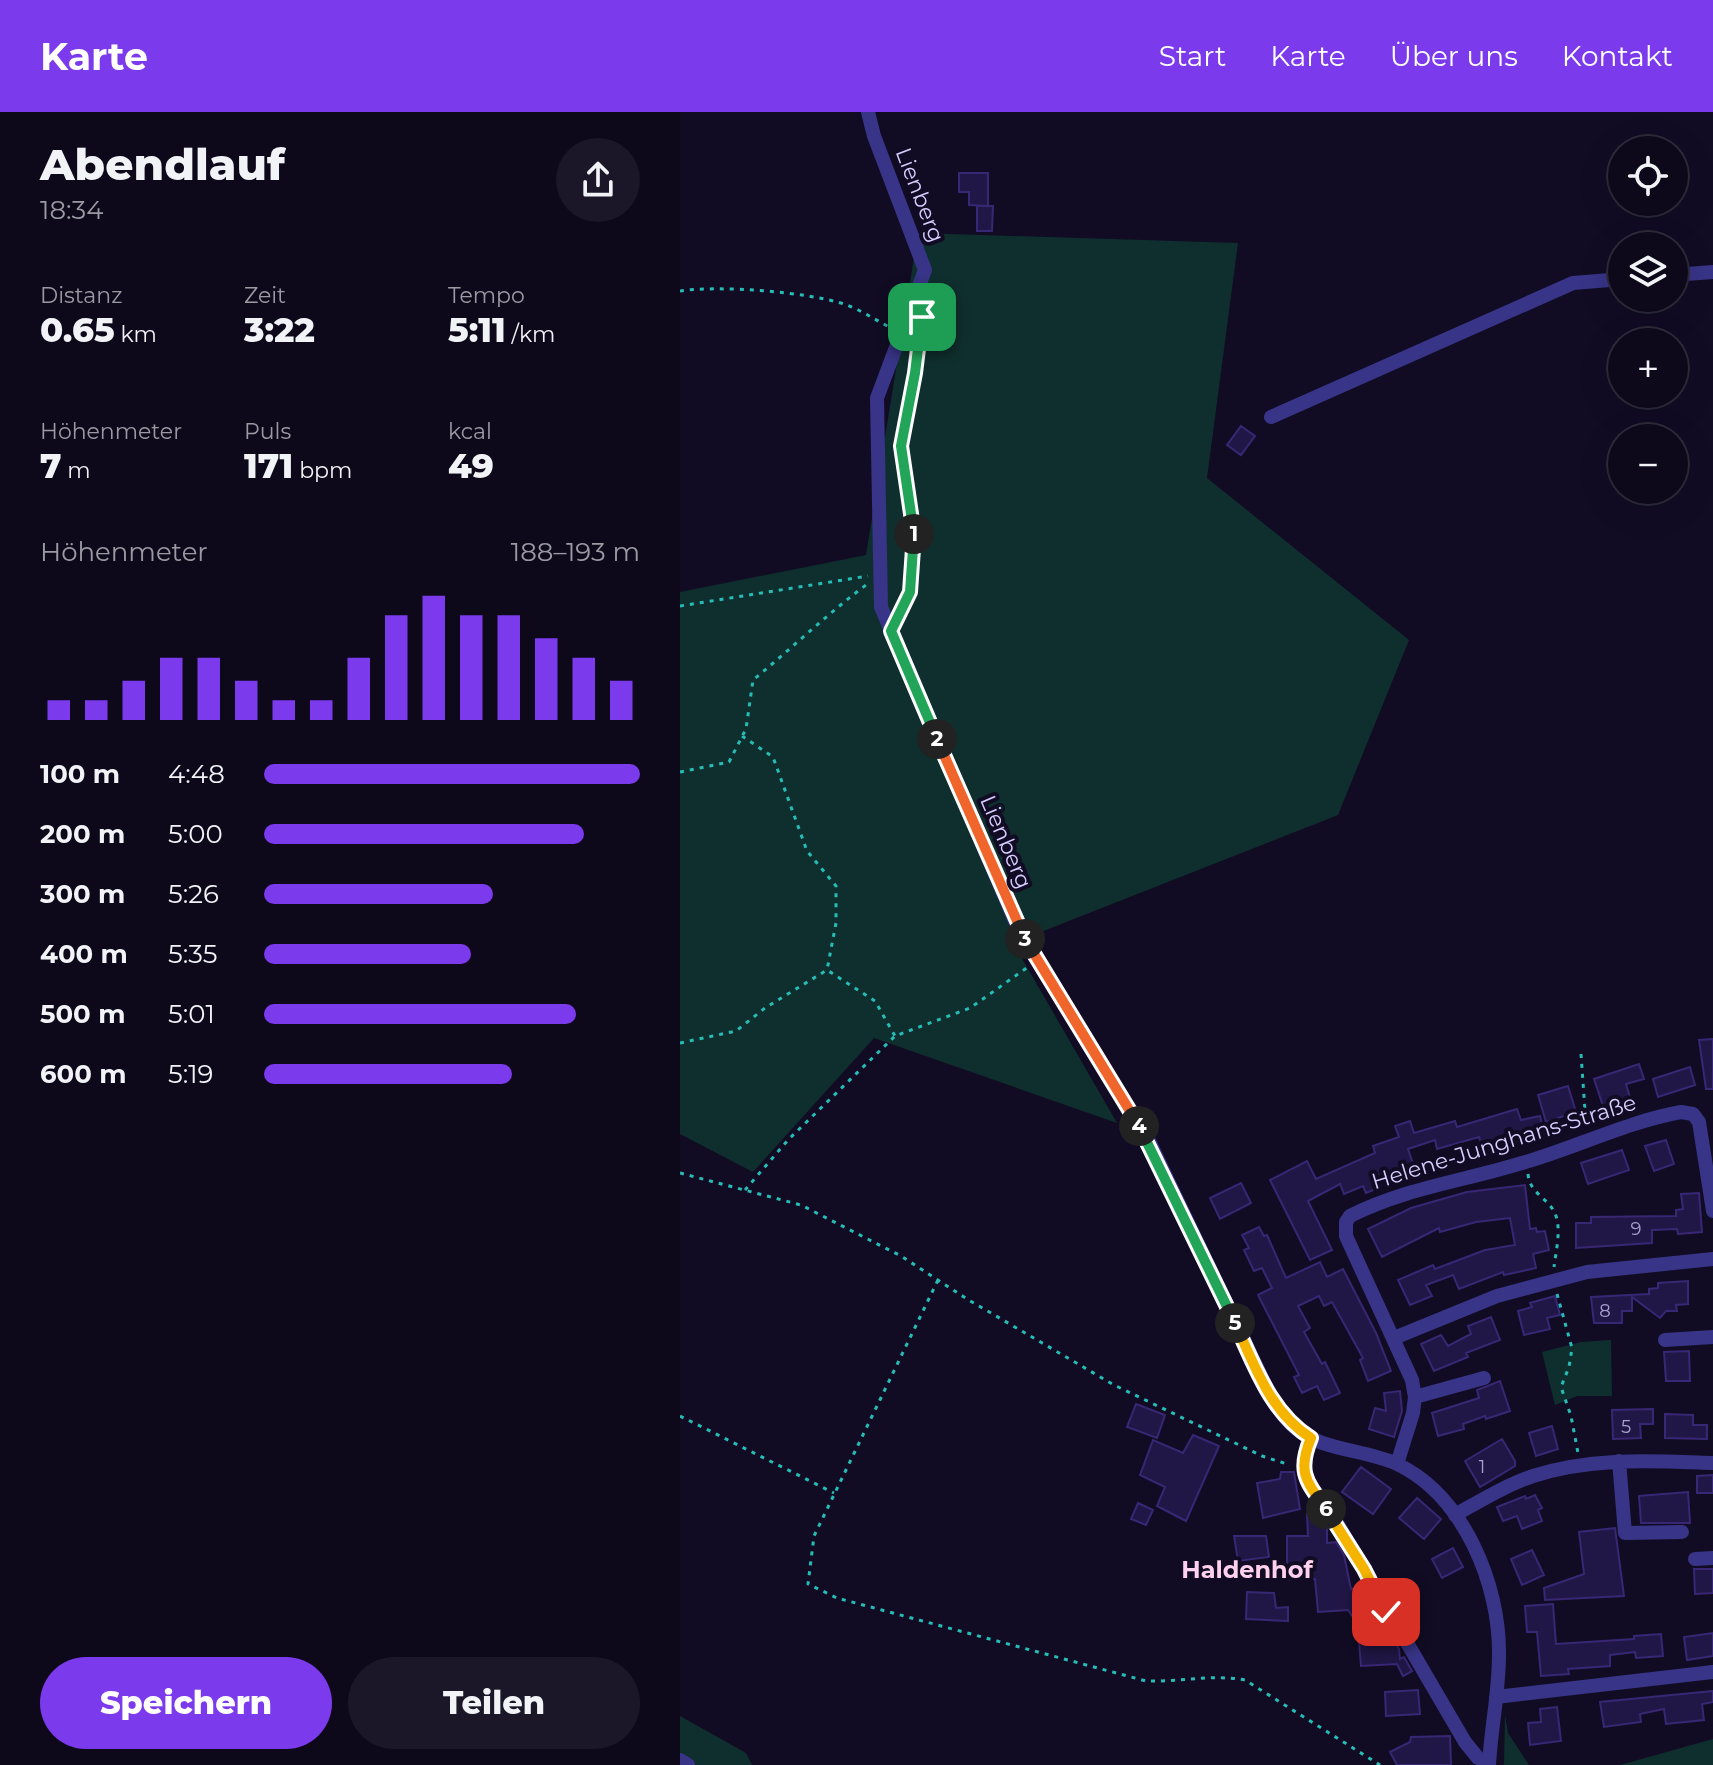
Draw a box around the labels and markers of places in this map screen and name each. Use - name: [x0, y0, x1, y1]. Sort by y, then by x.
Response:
- pin: [888, 283, 956, 351]
- pin: 1: [894, 514, 934, 554]
- pin: 2: [917, 719, 957, 759]
- pin: 3: [1005, 919, 1045, 959]
- pin: 4: [1119, 1106, 1159, 1146]
- pin: 5: [1215, 1303, 1255, 1343]
- pin: 6: [1306, 1489, 1346, 1529]
- pin: [1352, 1578, 1420, 1646]

